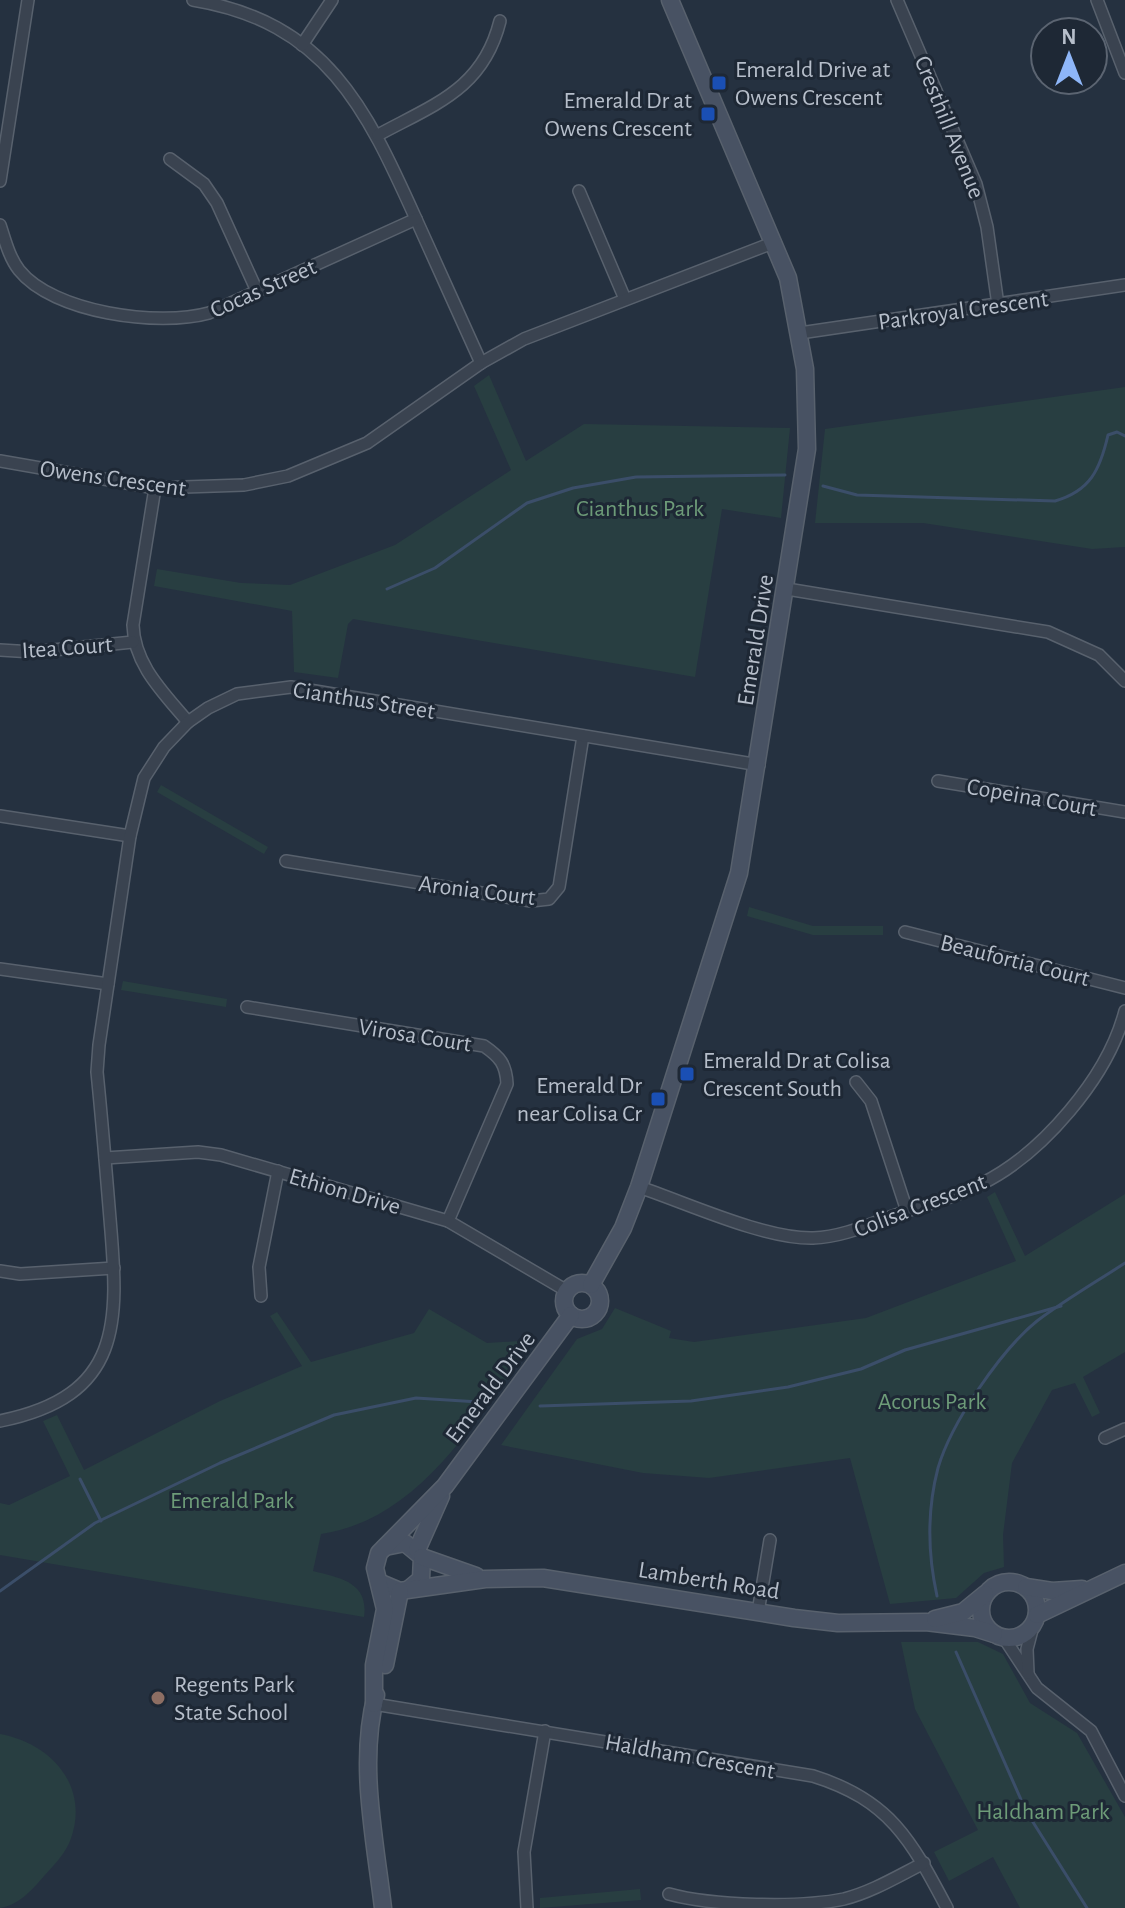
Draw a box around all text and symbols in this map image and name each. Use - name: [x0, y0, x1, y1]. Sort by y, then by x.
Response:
- north arrow: [1029, 16, 1109, 96]
- text: N: [1061, 26, 1077, 48]
- street label: Cresthill Avenue: [910, 53, 989, 202]
- place label: Emerald Drive at Owens Crescent: [735, 58, 890, 110]
- marker: Emerald Drive at Owens Crescent: [710, 74, 728, 92]
- place label: Emerald Dr at Owens Crescent: [545, 89, 692, 141]
- marker: Emerald Dr at Owens Crescent: [699, 105, 717, 123]
- street label: Cocas Street: [207, 255, 320, 323]
- street label: Parkroyal Crescent: [877, 287, 1050, 335]
- street label: Owens Crescent: [38, 457, 188, 501]
- park label: Cianthus Park: [576, 497, 704, 521]
- street label: Emerald Drive: [734, 573, 778, 707]
- street label: Itea Court: [21, 633, 114, 663]
- street label: Cianthus Street: [291, 678, 437, 724]
- street label: Copeina Court: [965, 775, 1099, 821]
- street label: Aronia Court: [417, 872, 537, 910]
- street label: Beaufortia Court: [938, 931, 1092, 991]
- street label: Virosa Court: [357, 1015, 473, 1057]
- place label: Emerald Dr at Colisa Crescent South: [703, 1049, 891, 1101]
- marker: Emerald Dr at Colisa Crescent South: [678, 1065, 696, 1083]
- place label: Emerald Dr near Colisa Cr: [517, 1074, 642, 1126]
- marker: Emerald Dr near Colisa Cr: [649, 1090, 667, 1108]
- street label: Ethion Drive: [286, 1165, 403, 1219]
- street label: Colisa Crescent: [851, 1170, 990, 1242]
- street label: Emerald Drive: [441, 1327, 540, 1448]
- park label: Acorus Park: [878, 1390, 986, 1414]
- park label: Emerald Park: [170, 1489, 294, 1513]
- street label: Lamberth Road: [636, 1558, 781, 1604]
- place label: Regents Park State School: [174, 1673, 294, 1725]
- marker: Regents Park State School: [149, 1689, 167, 1707]
- street label: Haldham Crescent: [603, 1730, 777, 1784]
- park label: Haldham Park: [976, 1800, 1110, 1824]

